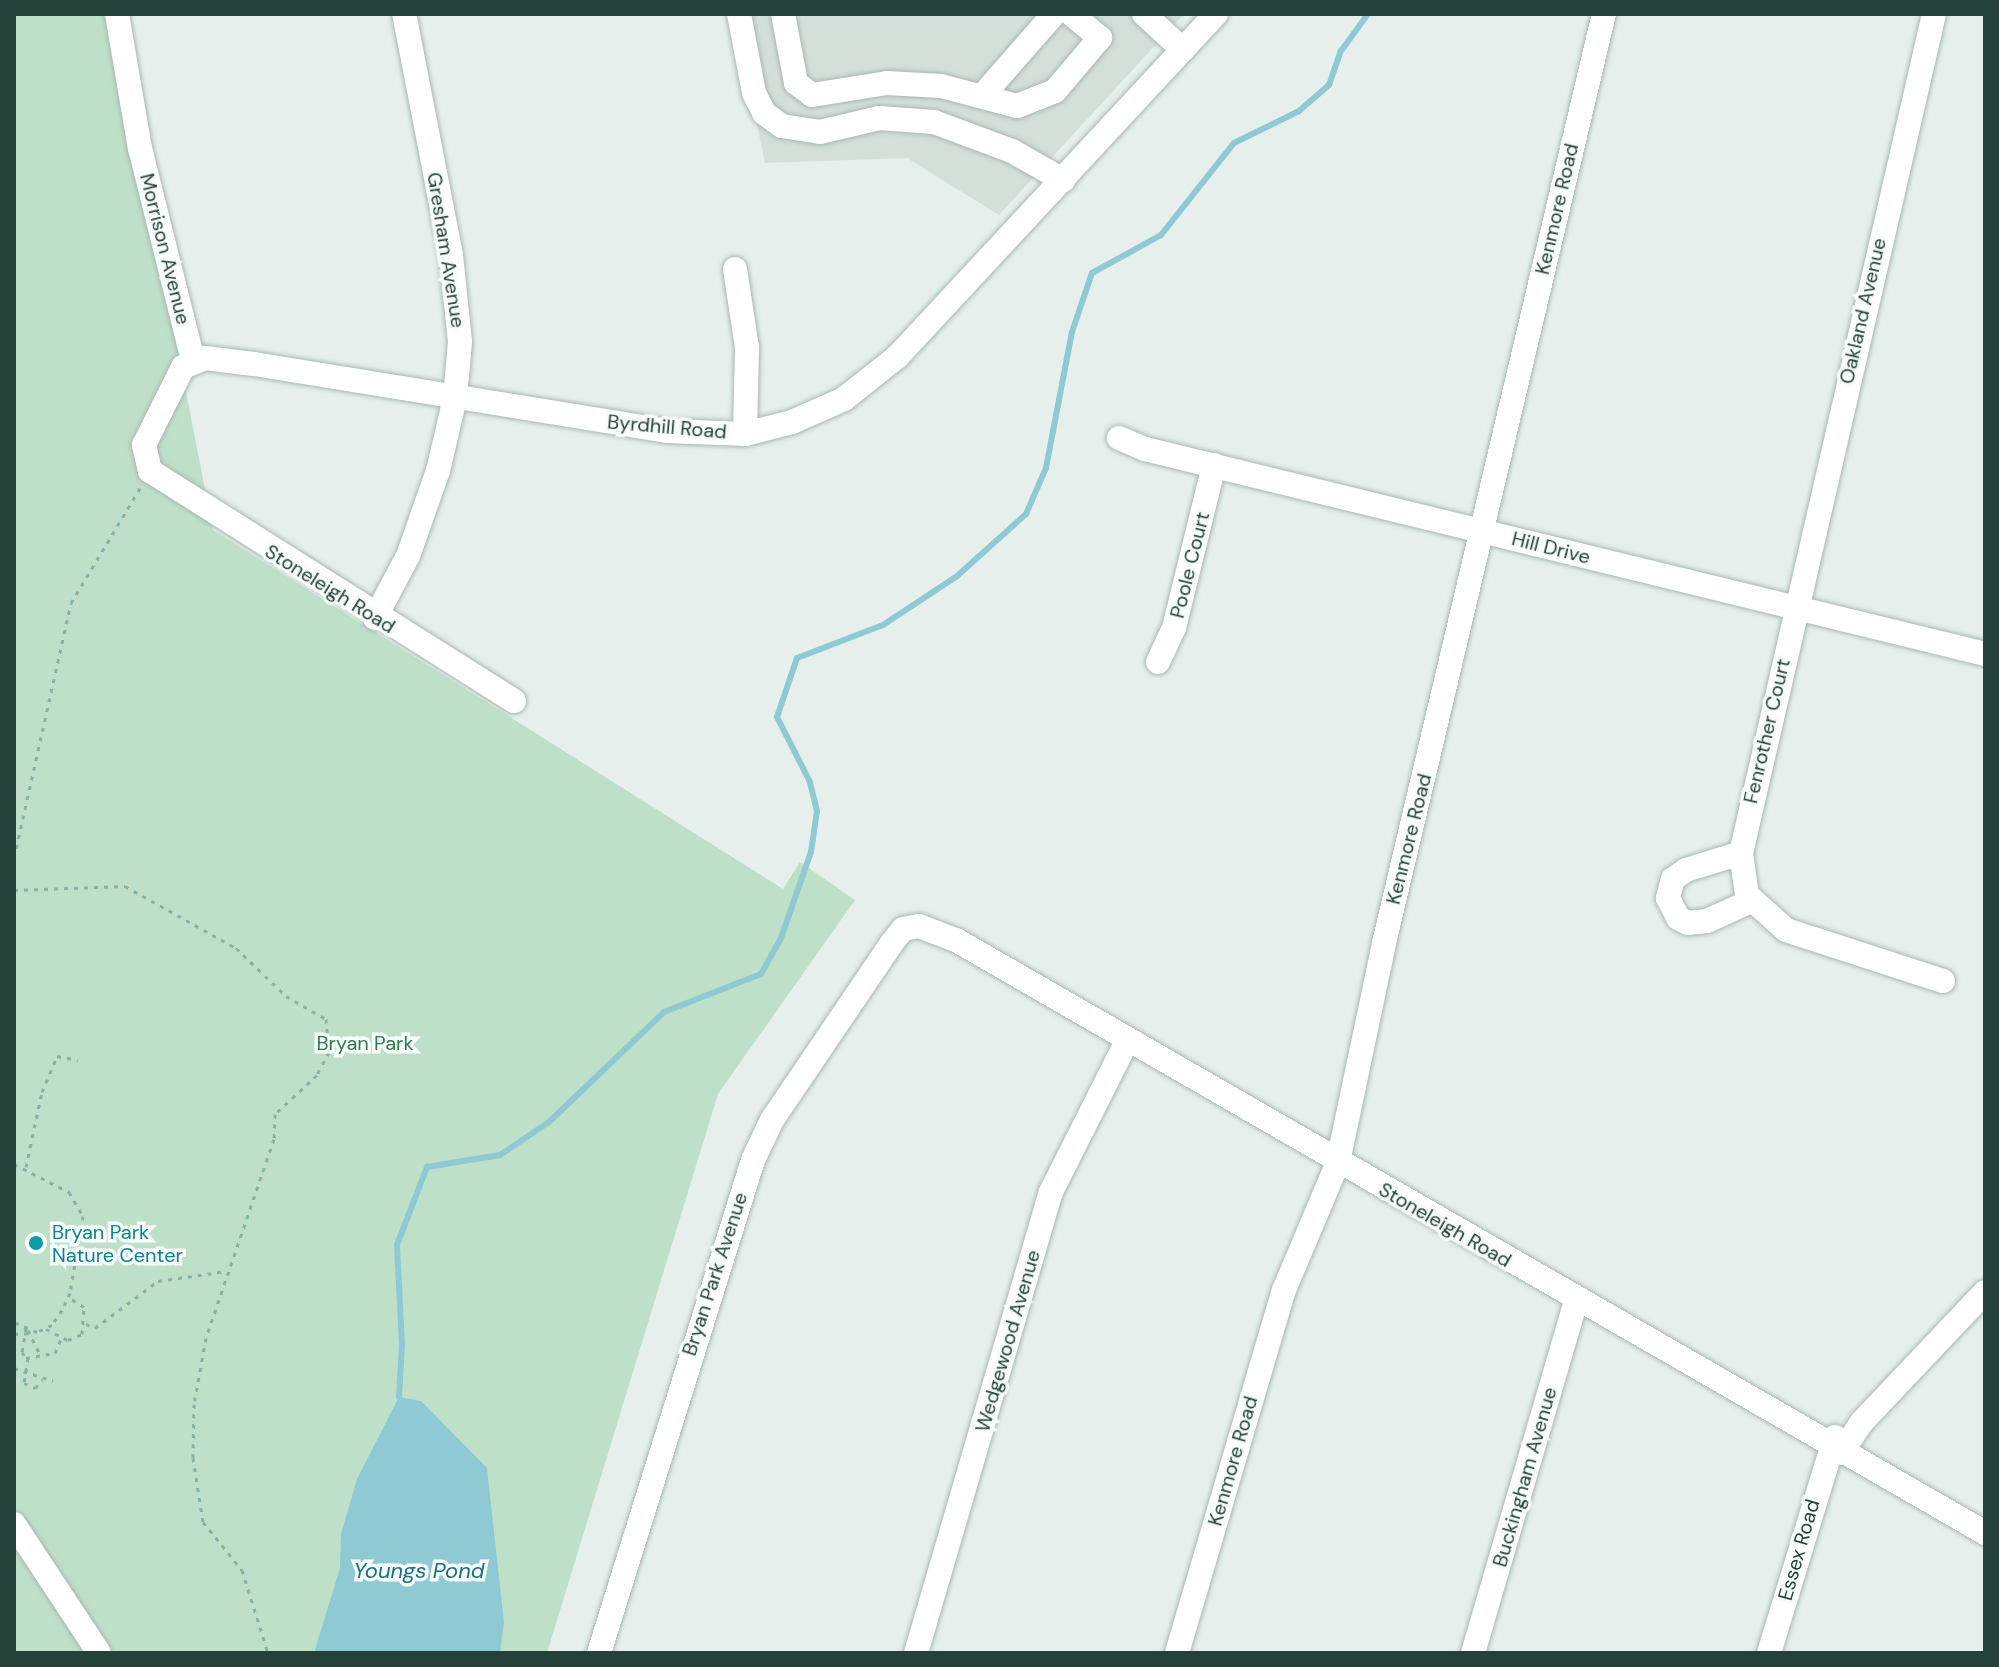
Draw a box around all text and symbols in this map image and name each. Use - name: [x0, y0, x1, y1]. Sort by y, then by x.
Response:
- street label: Kenmore Road: [1530, 141, 1584, 277]
- street label: Morrison Avenue: [135, 171, 195, 327]
- street label: Gresham Avenue: [422, 171, 470, 329]
- street label: Oakland Avenue: [1835, 236, 1891, 386]
- street label: Byrdhill Road: [606, 410, 728, 444]
- street label: Poole Court: [1165, 509, 1215, 621]
- street label: Hill Drive: [1509, 527, 1593, 569]
- street label: Stoneleigh Road: [260, 539, 400, 639]
- street label: Fenrother Court: [1739, 656, 1795, 806]
- street label: Kenmore Road: [1381, 771, 1437, 907]
- park label: Bryan Park: [316, 1031, 414, 1055]
- street label: Stoneleigh Road: [1374, 1177, 1516, 1273]
- street label: Bryan Park Avenue: [677, 1189, 753, 1359]
- place label: Bryan Park Nature Center: [52, 1220, 183, 1267]
- marker: Bryan Park Nature Center: [27, 1234, 45, 1252]
- street label: Wedgewood Avenue: [971, 1247, 1045, 1435]
- street label: Buckingham Avenue: [1488, 1384, 1562, 1570]
- street label: Kenmore Road: [1203, 1393, 1263, 1529]
- street label: Essex Road: [1773, 1497, 1825, 1603]
- water label: Youngs Pond: [354, 1558, 484, 1584]

